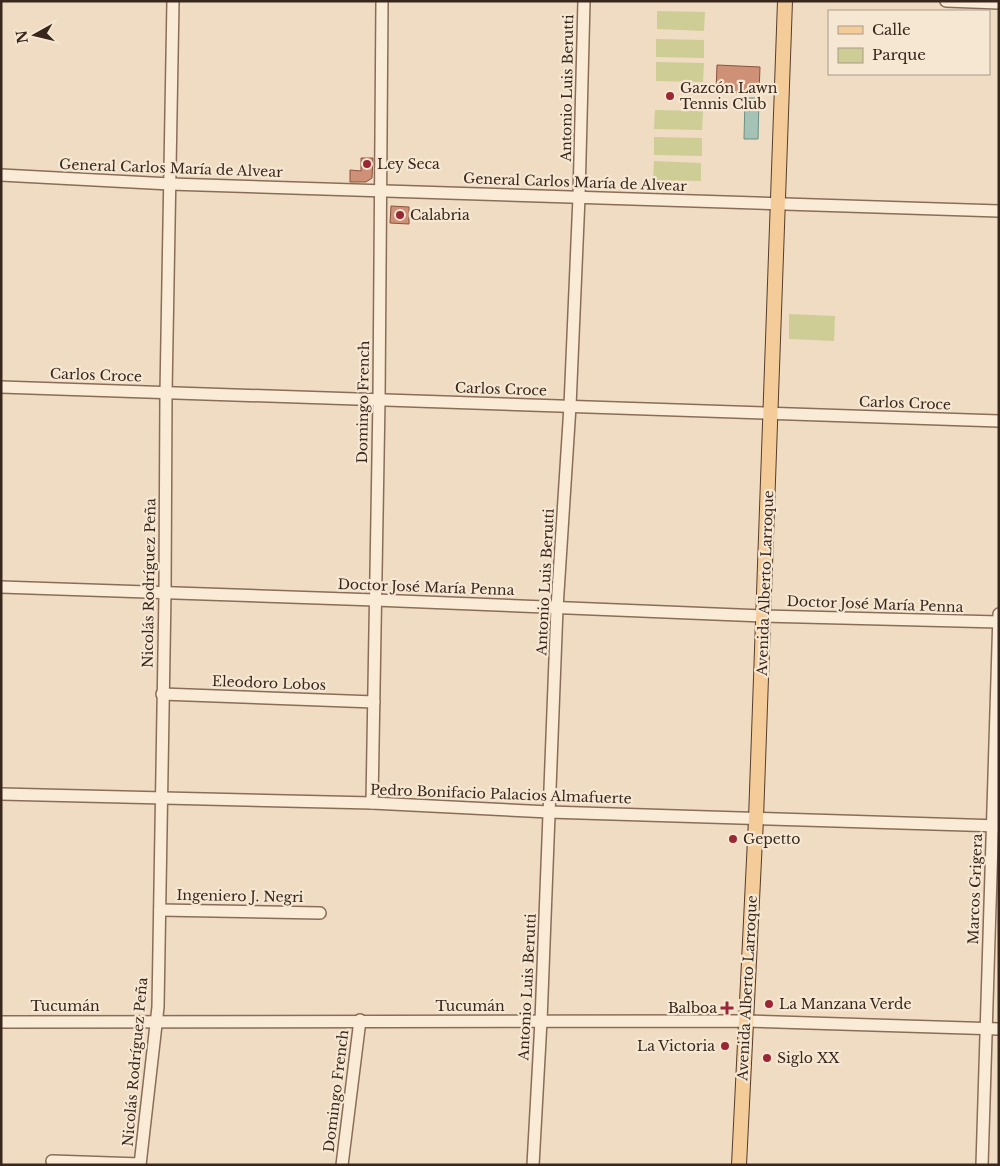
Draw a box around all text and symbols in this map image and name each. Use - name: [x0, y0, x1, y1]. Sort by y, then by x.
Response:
- north arrow: [10, 10, 60, 60]
- legend: [828, 10, 990, 75]
- street label: Antonio Luis Berutti: [557, 14, 577, 163]
- text: Calle: [872, 20, 911, 39]
- text: N: [12, 29, 32, 45]
- text: Parque: [872, 45, 926, 64]
- place label: Gazcón Lawn Tennis Club: [680, 79, 778, 113]
- marker: Gazcón Lawn Tennis Club: [664, 90, 676, 102]
- street label: General Carlos María de Alvear: [59, 155, 283, 181]
- place label: Ley Seca: [377, 155, 440, 173]
- marker: Ley Seca: [361, 158, 373, 170]
- street label: General Carlos María de Alvear: [463, 169, 687, 195]
- place label: Calabria: [410, 206, 470, 224]
- marker: Calabria: [394, 209, 406, 221]
- street label: Domingo French: [353, 340, 373, 464]
- street label: Carlos Croce: [50, 364, 142, 386]
- street label: Carlos Croce: [455, 378, 547, 400]
- street label: Carlos Croce: [859, 392, 951, 414]
- street label: Avenida Alberto Larroque: [753, 490, 777, 677]
- street label: Nicolás Rodríguez Peña: [139, 498, 159, 668]
- street label: Antonio Luis Berutti: [532, 508, 558, 657]
- street label: Doctor José María Penna: [337, 575, 515, 599]
- street label: Doctor José María Penna: [786, 592, 964, 616]
- street label: Eleodoro Lobos: [212, 672, 326, 694]
- street label: Pedro Bonifacio Palacios Almafuerte: [370, 780, 632, 808]
- place label: Gepetto: [743, 830, 800, 848]
- marker: Gepetto: [727, 833, 739, 845]
- street label: Marcos Grigera: [964, 833, 986, 945]
- street label: Ingeniero J. Negri: [176, 886, 304, 906]
- street label: Avenida Alberto Larroque: [733, 895, 761, 1082]
- street label: Antonio Luis Berutti: [514, 913, 540, 1062]
- street label: Nicolás Rodríguez Peña: [119, 976, 151, 1147]
- place label: La Manzana Verde: [779, 995, 912, 1013]
- street label: Tucumán: [30, 997, 100, 1015]
- street label: Tucumán: [435, 997, 505, 1015]
- marker: La Manzana Verde: [763, 998, 775, 1010]
- place label: Balboa: [668, 999, 717, 1017]
- marker: Balboa: [721, 1002, 733, 1014]
- street label: Domingo French: [320, 1028, 352, 1153]
- place label: La Victoria: [637, 1037, 715, 1055]
- marker: La Victoria: [719, 1040, 731, 1052]
- place label: Siglo XX: [777, 1049, 840, 1067]
- marker: Siglo XX: [761, 1052, 773, 1064]

